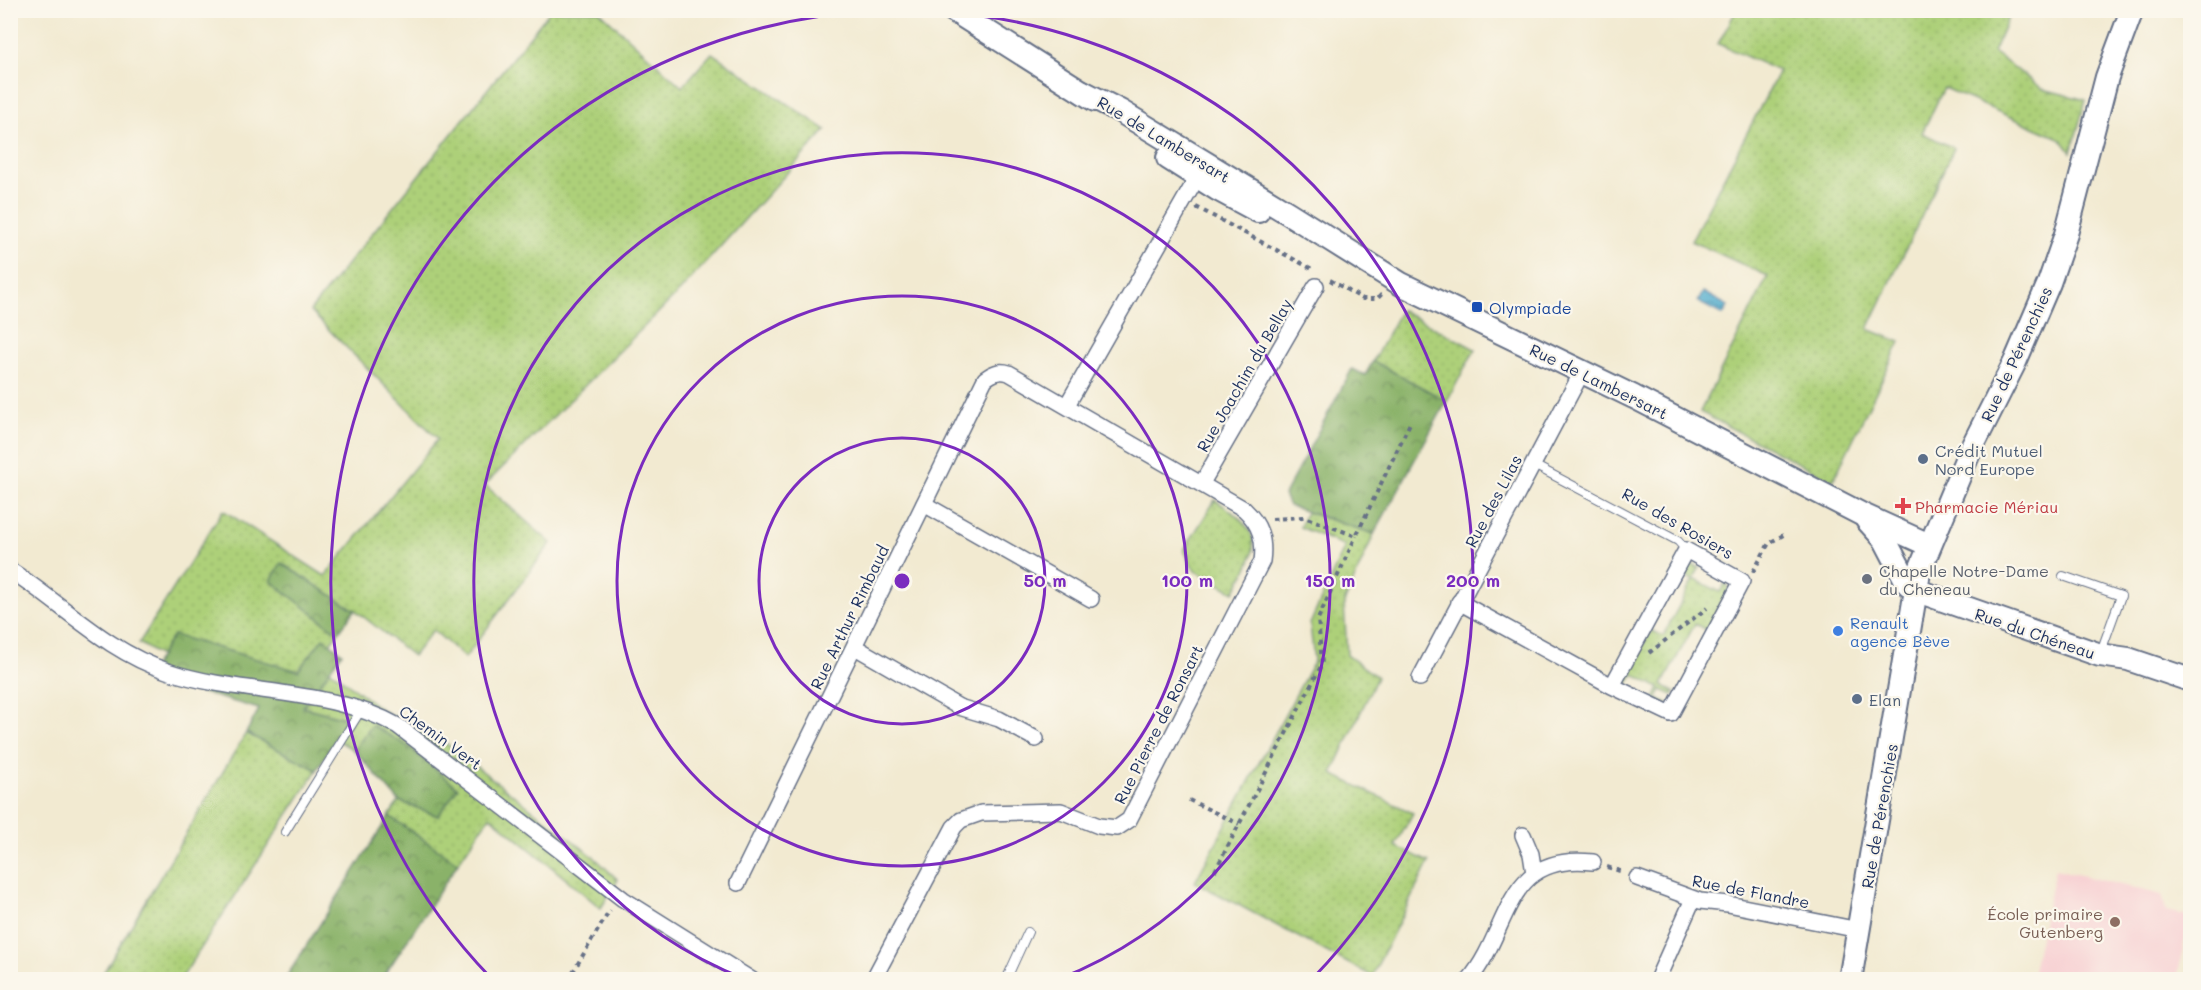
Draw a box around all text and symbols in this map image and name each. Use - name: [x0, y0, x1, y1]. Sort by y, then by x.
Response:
- street label: Rue de Lambersart: [1094, 91, 1234, 187]
- street label: Rue de Pérenchies: [1975, 283, 2057, 425]
- street label: Rue Joachim du Bellay: [1191, 295, 1297, 455]
- place label: Olympiade: [1489, 297, 1572, 318]
- marker: Olympiade: [1470, 300, 1484, 314]
- street label: Rue de Lambersart: [1526, 338, 1672, 424]
- place label: Crédit Mutuel Nord Europe: [1935, 440, 2043, 479]
- street label: Rue des Lilas: [1460, 451, 1526, 551]
- marker: Crédit Mutuel Nord Europe: [1916, 452, 1930, 466]
- street label: Rue des Rosiers: [1619, 483, 1737, 563]
- place label: Pharmacie Mériau: [1915, 496, 2058, 517]
- marker: Pharmacie Mériau: [1896, 499, 1910, 513]
- street label: Rue Arthur Rimbaud: [805, 541, 893, 693]
- place label: Chapelle Notre-Dame du Cheneau: [1879, 560, 2049, 599]
- text: 50 m: [1024, 568, 1066, 592]
- text: 100 m: [1161, 568, 1213, 592]
- text: 150 m: [1305, 568, 1355, 592]
- text: 200 m: [1446, 568, 1500, 592]
- centre of rings: [892, 571, 912, 591]
- marker: Chapelle Notre-Dame du Cheneau: [1860, 572, 1874, 586]
- street label: Rue du Chéneau: [1972, 603, 2098, 663]
- place label: Renault agence Bève: [1850, 612, 1950, 651]
- marker: Renault agence Bève: [1831, 624, 1845, 638]
- street label: Rue Pierre de Ronsart: [1109, 641, 1207, 807]
- place label: Elan: [1869, 689, 1901, 710]
- marker: Elan: [1850, 692, 1864, 706]
- street label: Chemin Vert: [395, 700, 487, 774]
- street label: Rue de Pérenchies: [1856, 742, 1902, 890]
- street label: Rue de Flandre: [1691, 869, 1811, 913]
- place label: École primaire Gutenberg: [1988, 903, 2103, 942]
- marker: École primaire Gutenberg: [2108, 915, 2122, 929]

